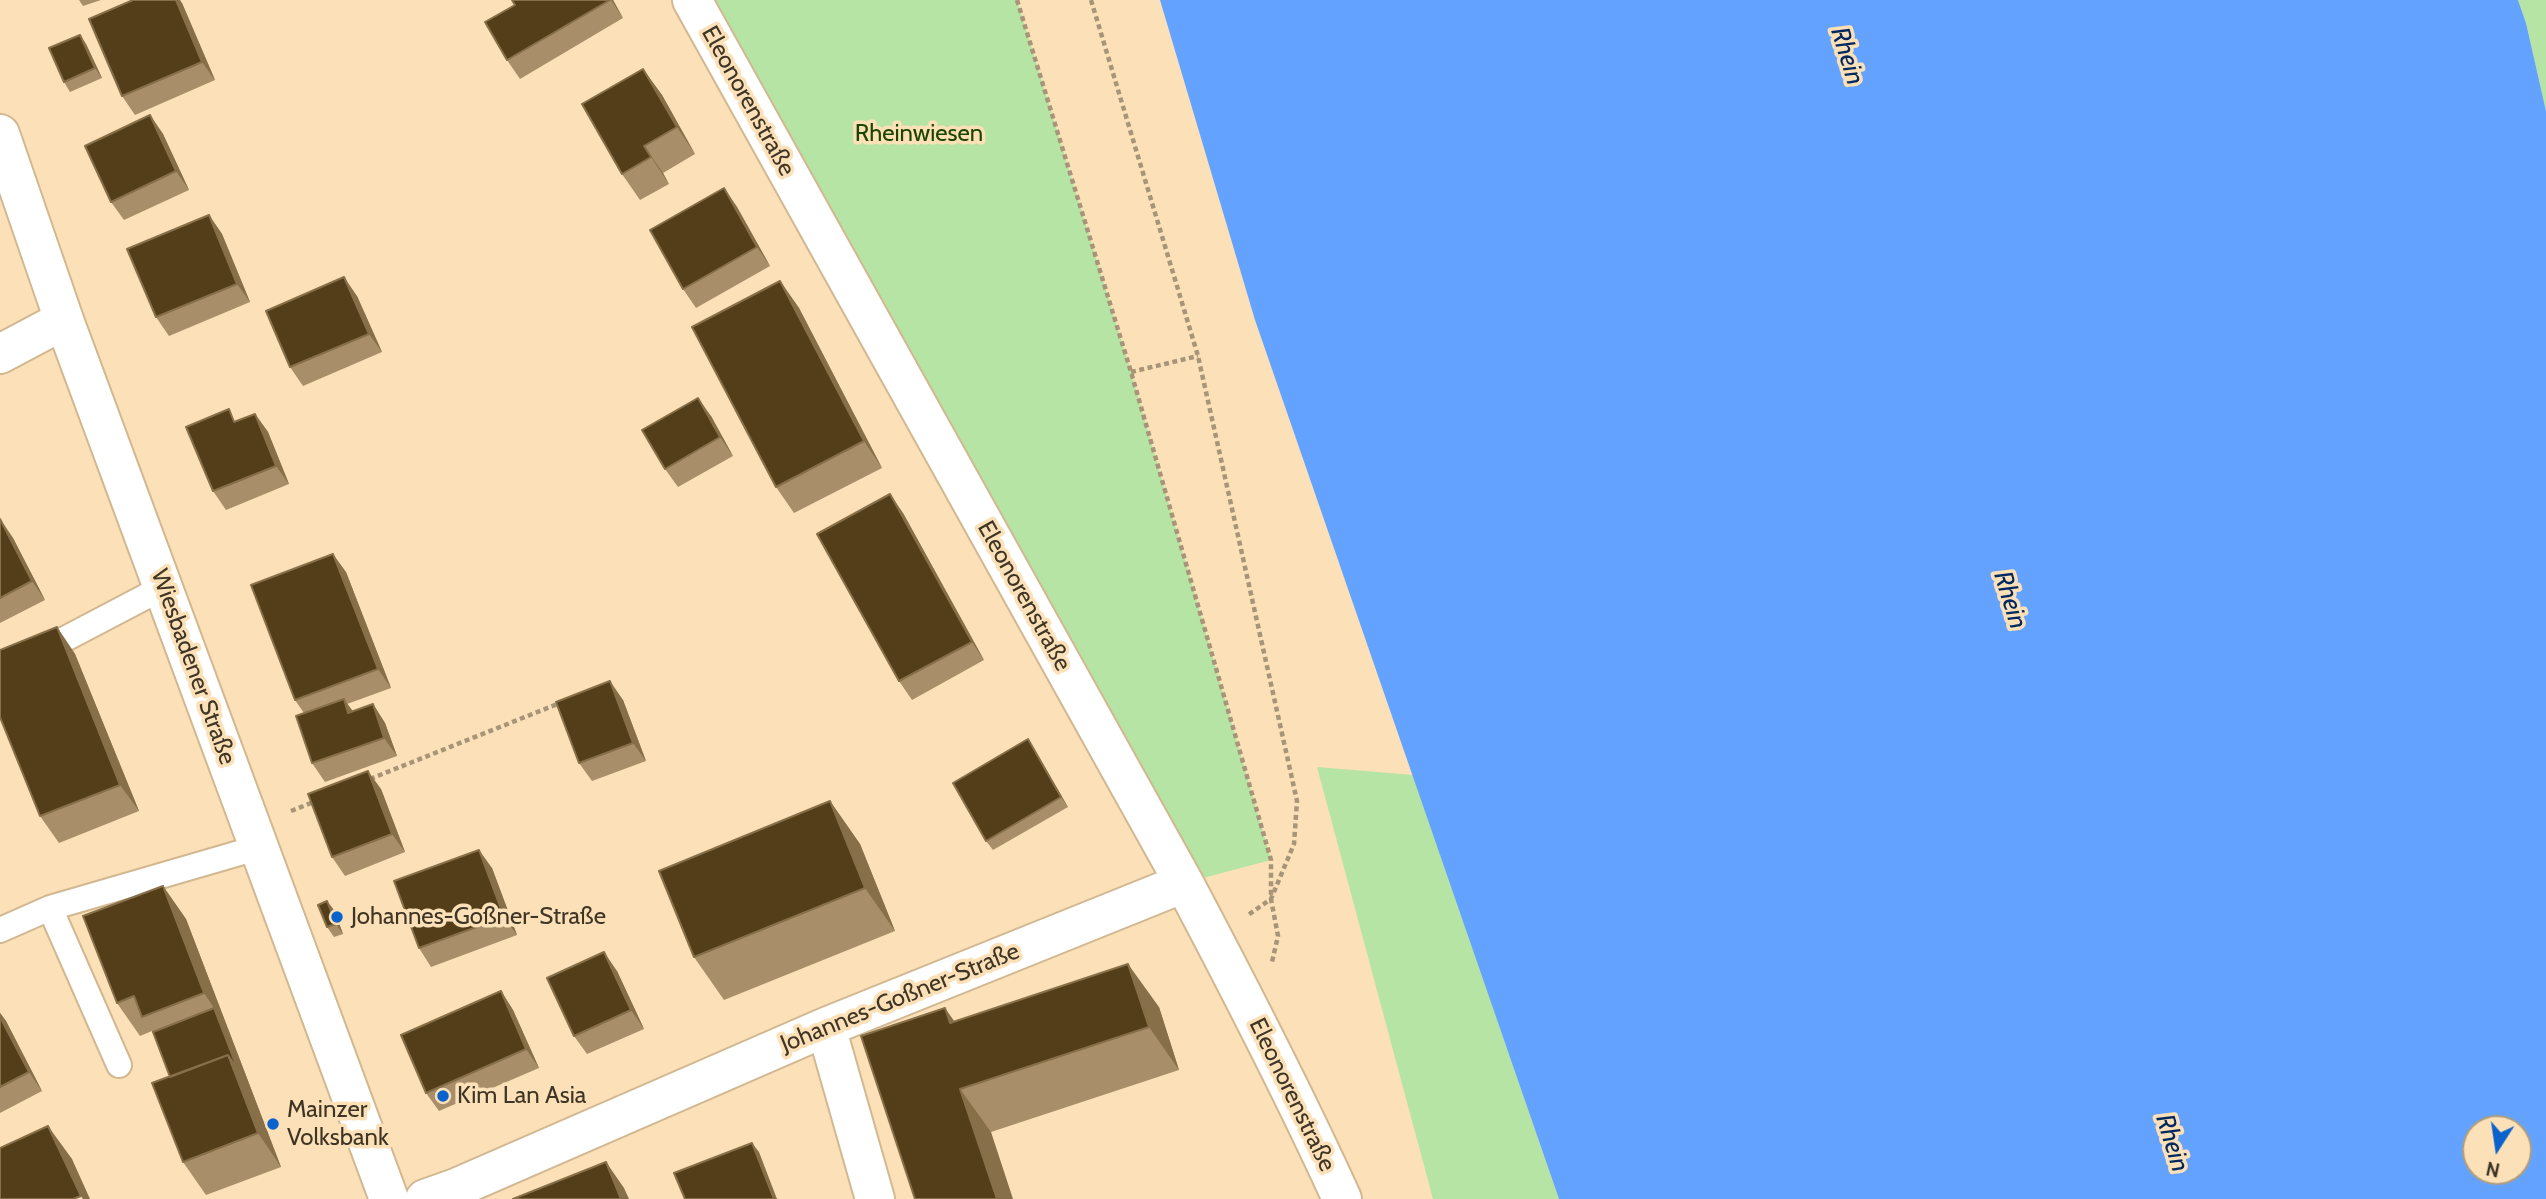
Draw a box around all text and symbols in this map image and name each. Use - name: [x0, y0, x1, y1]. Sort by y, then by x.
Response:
- street label: Eleonorenstraße: [695, 21, 801, 181]
- water label: Rhein: [1824, 23, 1870, 89]
- park label: Rheinwiesen: [855, 120, 983, 148]
- street label: Eleonorenstraße: [971, 516, 1077, 676]
- street label: Wiesbadener Straße: [144, 565, 242, 769]
- water label: Rhein: [1987, 567, 2033, 633]
- place label: Johannes-Goßner-Straße: [351, 903, 606, 931]
- marker: Johannes-Goßner-Straße: [329, 909, 345, 925]
- street label: Johannes-Goßner-Straße: [776, 937, 1024, 1059]
- street label: Eleonorenstraße: [1242, 1014, 1342, 1176]
- place label: Kim Lan Asia: [457, 1082, 586, 1110]
- marker: Kim Lan Asia: [435, 1088, 451, 1104]
- place label: Mainzer Volksbank: [287, 1096, 389, 1152]
- water label: Rhein: [2149, 1110, 2195, 1176]
- north arrow: [2462, 1115, 2532, 1185]
- marker: Mainzer Volksbank: [265, 1116, 281, 1132]
- text: N: [2484, 1156, 2502, 1182]

